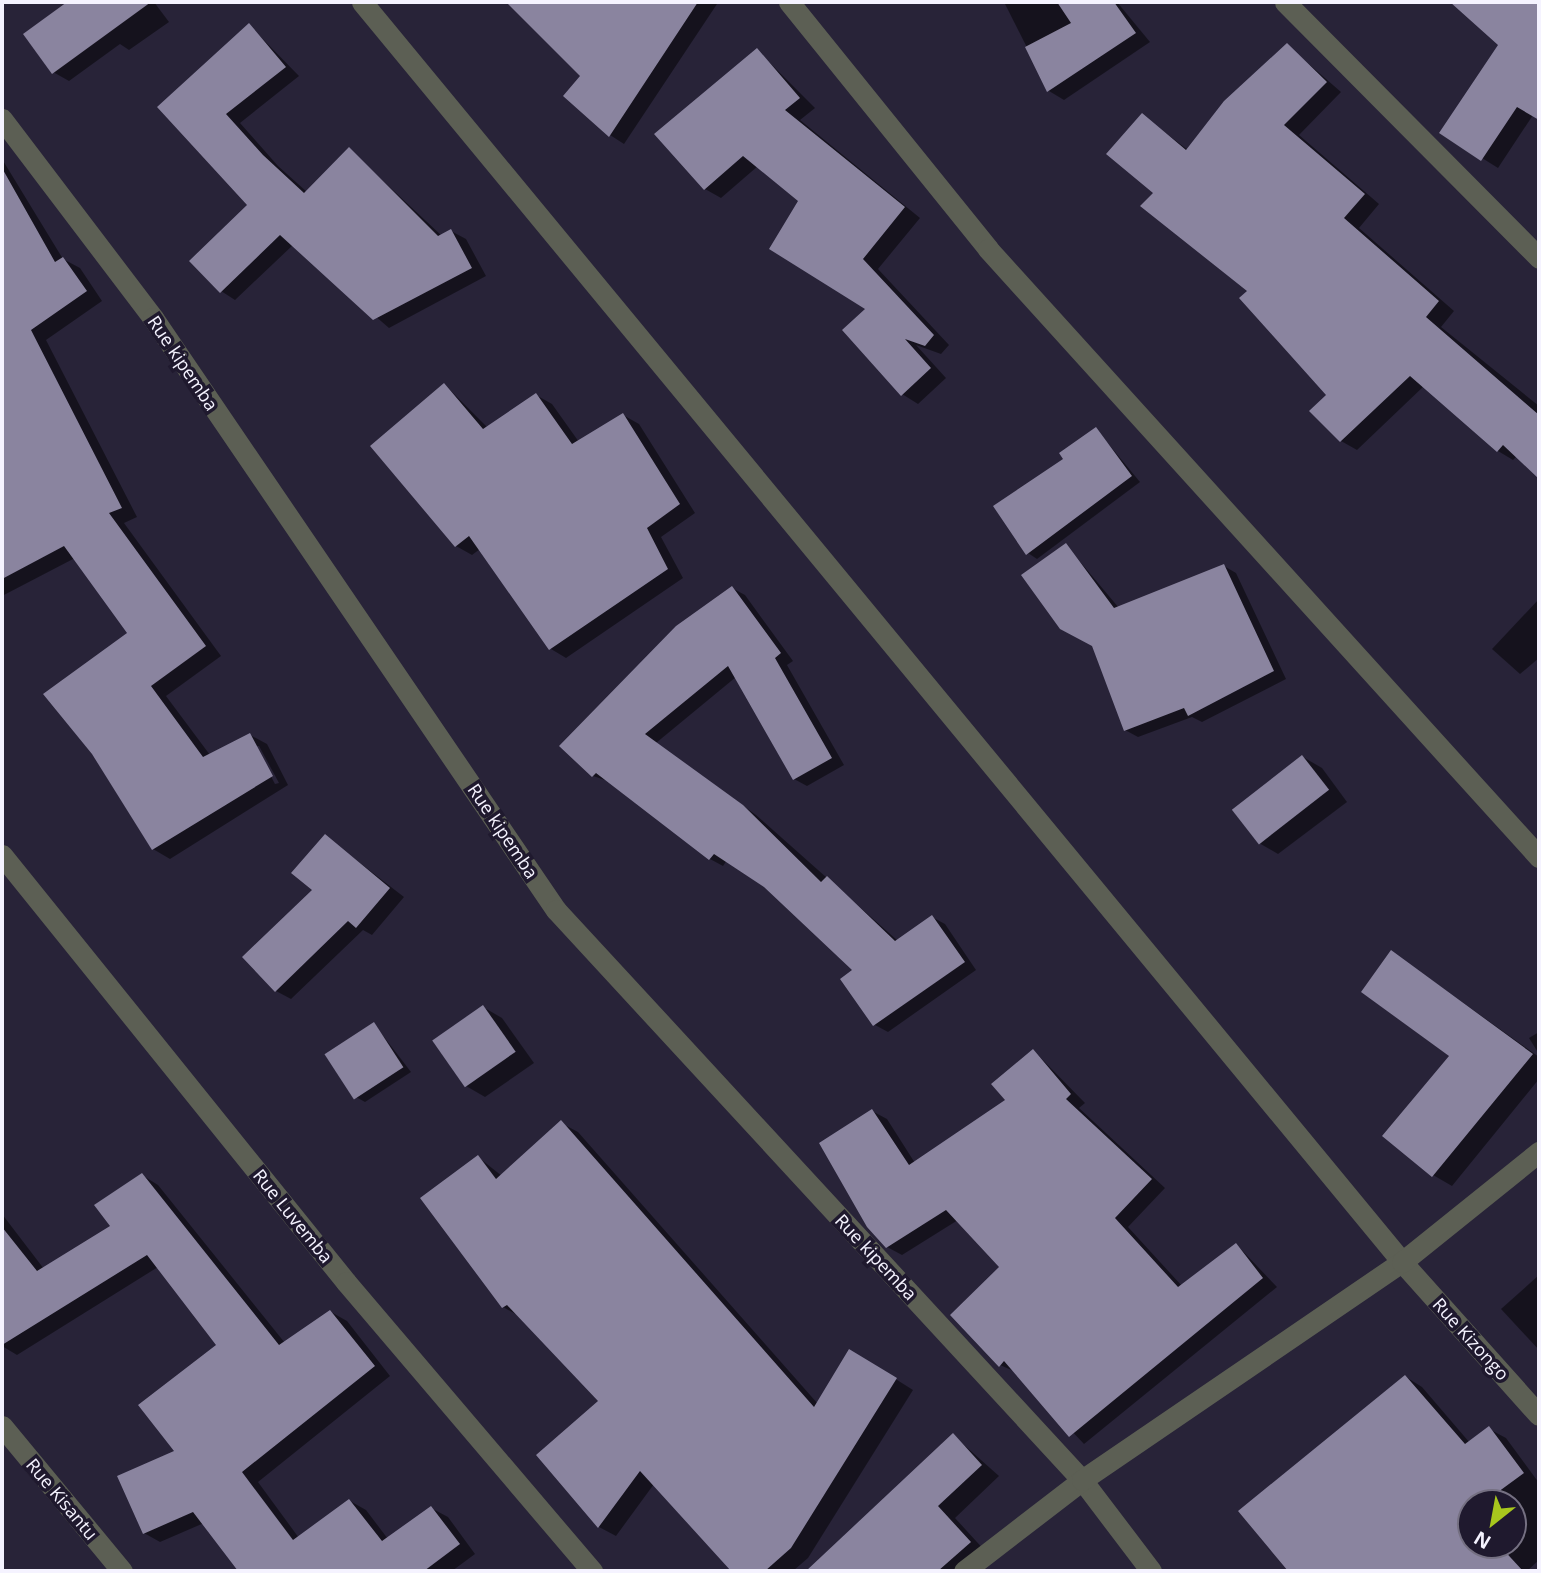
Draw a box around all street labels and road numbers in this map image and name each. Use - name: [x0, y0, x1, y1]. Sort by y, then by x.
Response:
- street label: Rue kipemba: [143, 311, 223, 415]
- street label: Rue kipemba: [463, 779, 543, 883]
- street label: Rue Luvemba: [249, 1165, 337, 1267]
- street label: Rue kipemba: [831, 1210, 921, 1304]
- street label: Rue Kizongo: [1428, 1293, 1514, 1385]
- street label: Rue Kisantu: [22, 1454, 102, 1544]

